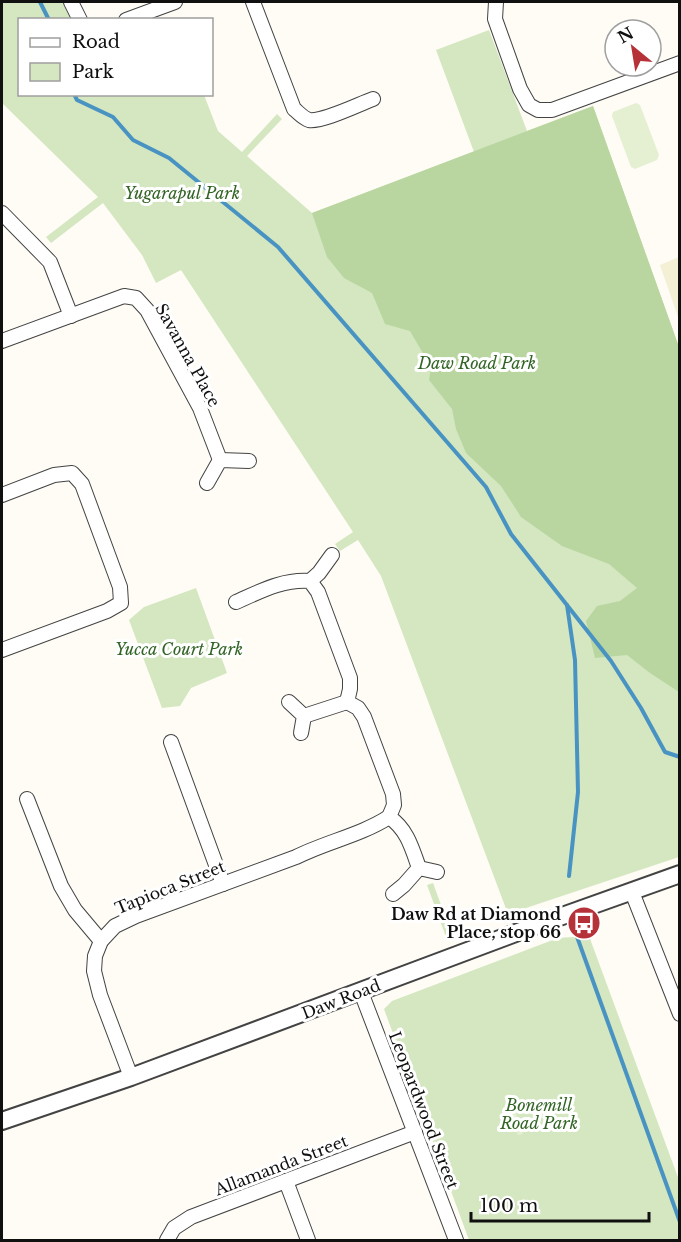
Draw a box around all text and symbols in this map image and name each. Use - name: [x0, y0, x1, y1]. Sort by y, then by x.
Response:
- legend: [18, 18, 213, 96]
- north arrow: [603, 18, 663, 78]
- text: N: [614, 23, 637, 47]
- text: Road: [72, 31, 120, 53]
- text: Park: [72, 61, 114, 83]
- park label: Yugarapul Park: [124, 183, 240, 203]
- street label: Savanna Place: [151, 300, 225, 410]
- park label: Daw Road Park: [417, 353, 536, 373]
- park label: Yucca Court Park: [115, 639, 243, 659]
- street label: Tapioca Street: [112, 856, 228, 918]
- place label: Daw Rd at Diamond Place, stop 66: [391, 904, 561, 942]
- bus stop icon: Daw Rd at Diamond Place, stop 66: [566, 905, 602, 941]
- street label: Daw Road: [299, 975, 383, 1023]
- street label: Leopardwood Street: [385, 1028, 463, 1192]
- park label: Bonemill Road Park: [499, 1095, 578, 1133]
- street label: Allamanda Street: [211, 1130, 350, 1200]
- scale bar: [471, 1185, 650, 1223]
- text: 100 m: [480, 1195, 538, 1217]

